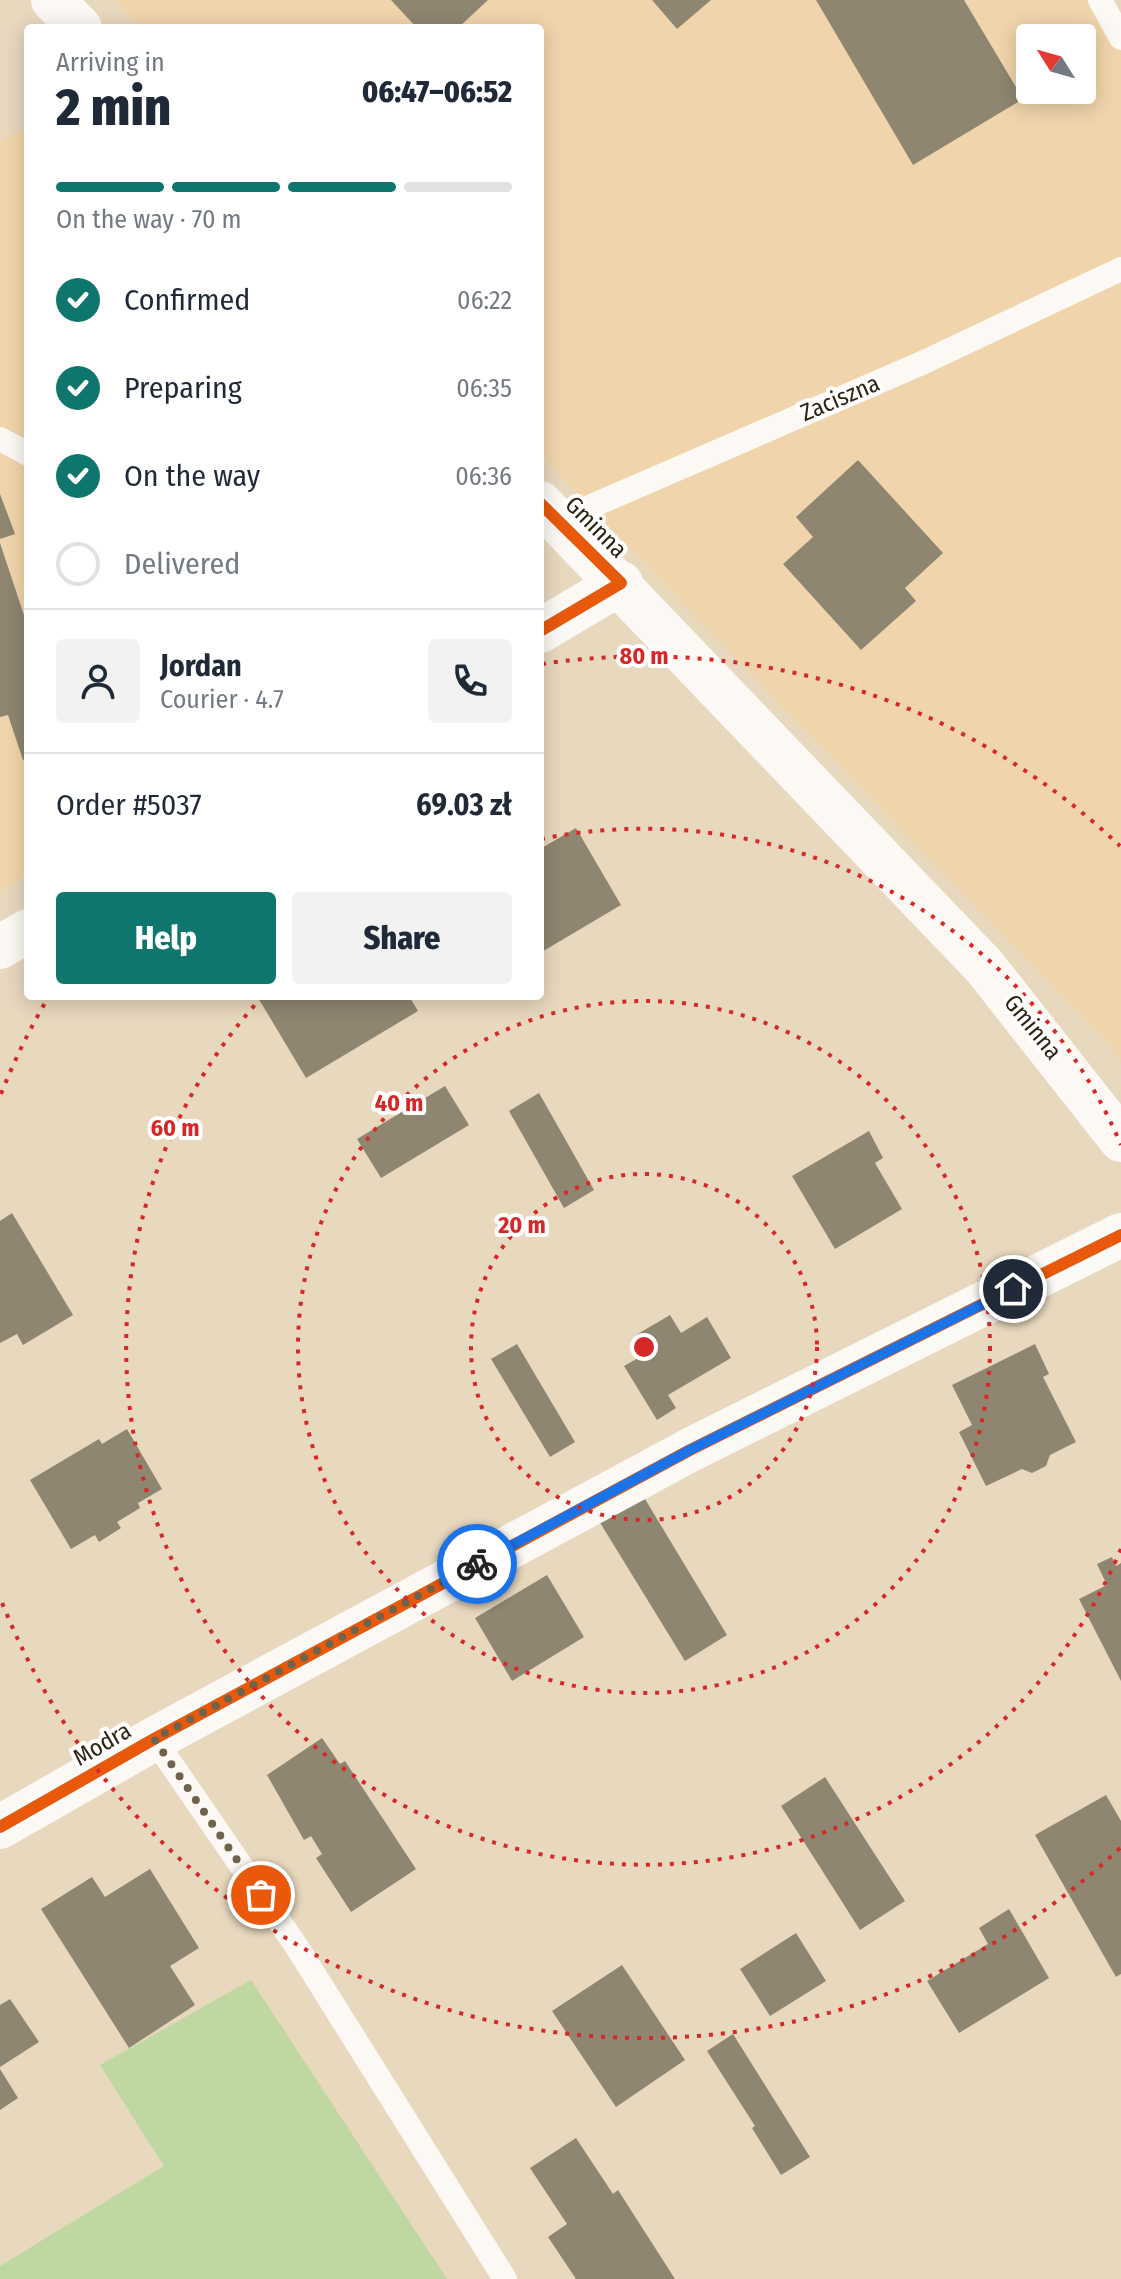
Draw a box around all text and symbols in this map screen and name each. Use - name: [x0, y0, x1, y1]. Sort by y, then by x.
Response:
- north arrow: [1016, 24, 1096, 104]
- map controls: [1016, 24, 1096, 104]
- text: Arriving in: [56, 47, 165, 78]
- text: 06:47–06:52: [362, 74, 512, 110]
- text: 2 min: [56, 76, 171, 139]
- text: On the way · 70 m: [56, 204, 242, 235]
- icon: check: [56, 278, 100, 322]
- text: Confirmed: [124, 282, 250, 318]
- text: 06:22: [457, 285, 512, 316]
- icon: check: [56, 366, 100, 410]
- street label: Zaciszna: [796, 369, 884, 427]
- text: Preparing: [124, 370, 242, 406]
- text: 06:35: [456, 373, 512, 404]
- icon: check: [56, 454, 100, 498]
- text: On the way: [124, 458, 260, 494]
- text: 06:36: [455, 461, 512, 492]
- street label: Gminna: [559, 490, 633, 564]
- text: Delivered: [124, 546, 240, 582]
- button: person: [56, 639, 140, 723]
- button: phone: [428, 639, 512, 723]
- text: 80 m: [619, 642, 669, 670]
- text: Jordan: [160, 648, 242, 684]
- text: Courier · 4.7: [160, 684, 284, 715]
- text: Order #5037: [56, 787, 202, 823]
- text: 69.03 zł: [416, 787, 512, 823]
- button: Help: [56, 892, 276, 984]
- button: Share: [292, 892, 512, 984]
- street label: Gminna: [998, 989, 1068, 1065]
- text: 40 m: [375, 1089, 423, 1117]
- text: 60 m: [151, 1114, 199, 1142]
- text: 20 m: [497, 1211, 546, 1239]
- pin: [979, 1255, 1047, 1323]
- icon: home: [991, 1267, 1035, 1311]
- centre of rings: [630, 1333, 658, 1361]
- courier: [437, 1524, 517, 1604]
- icon: bike: [455, 1542, 499, 1586]
- street label: Modra: [68, 1716, 136, 1772]
- pin: [227, 1861, 295, 1929]
- icon: bag: [239, 1873, 283, 1917]

